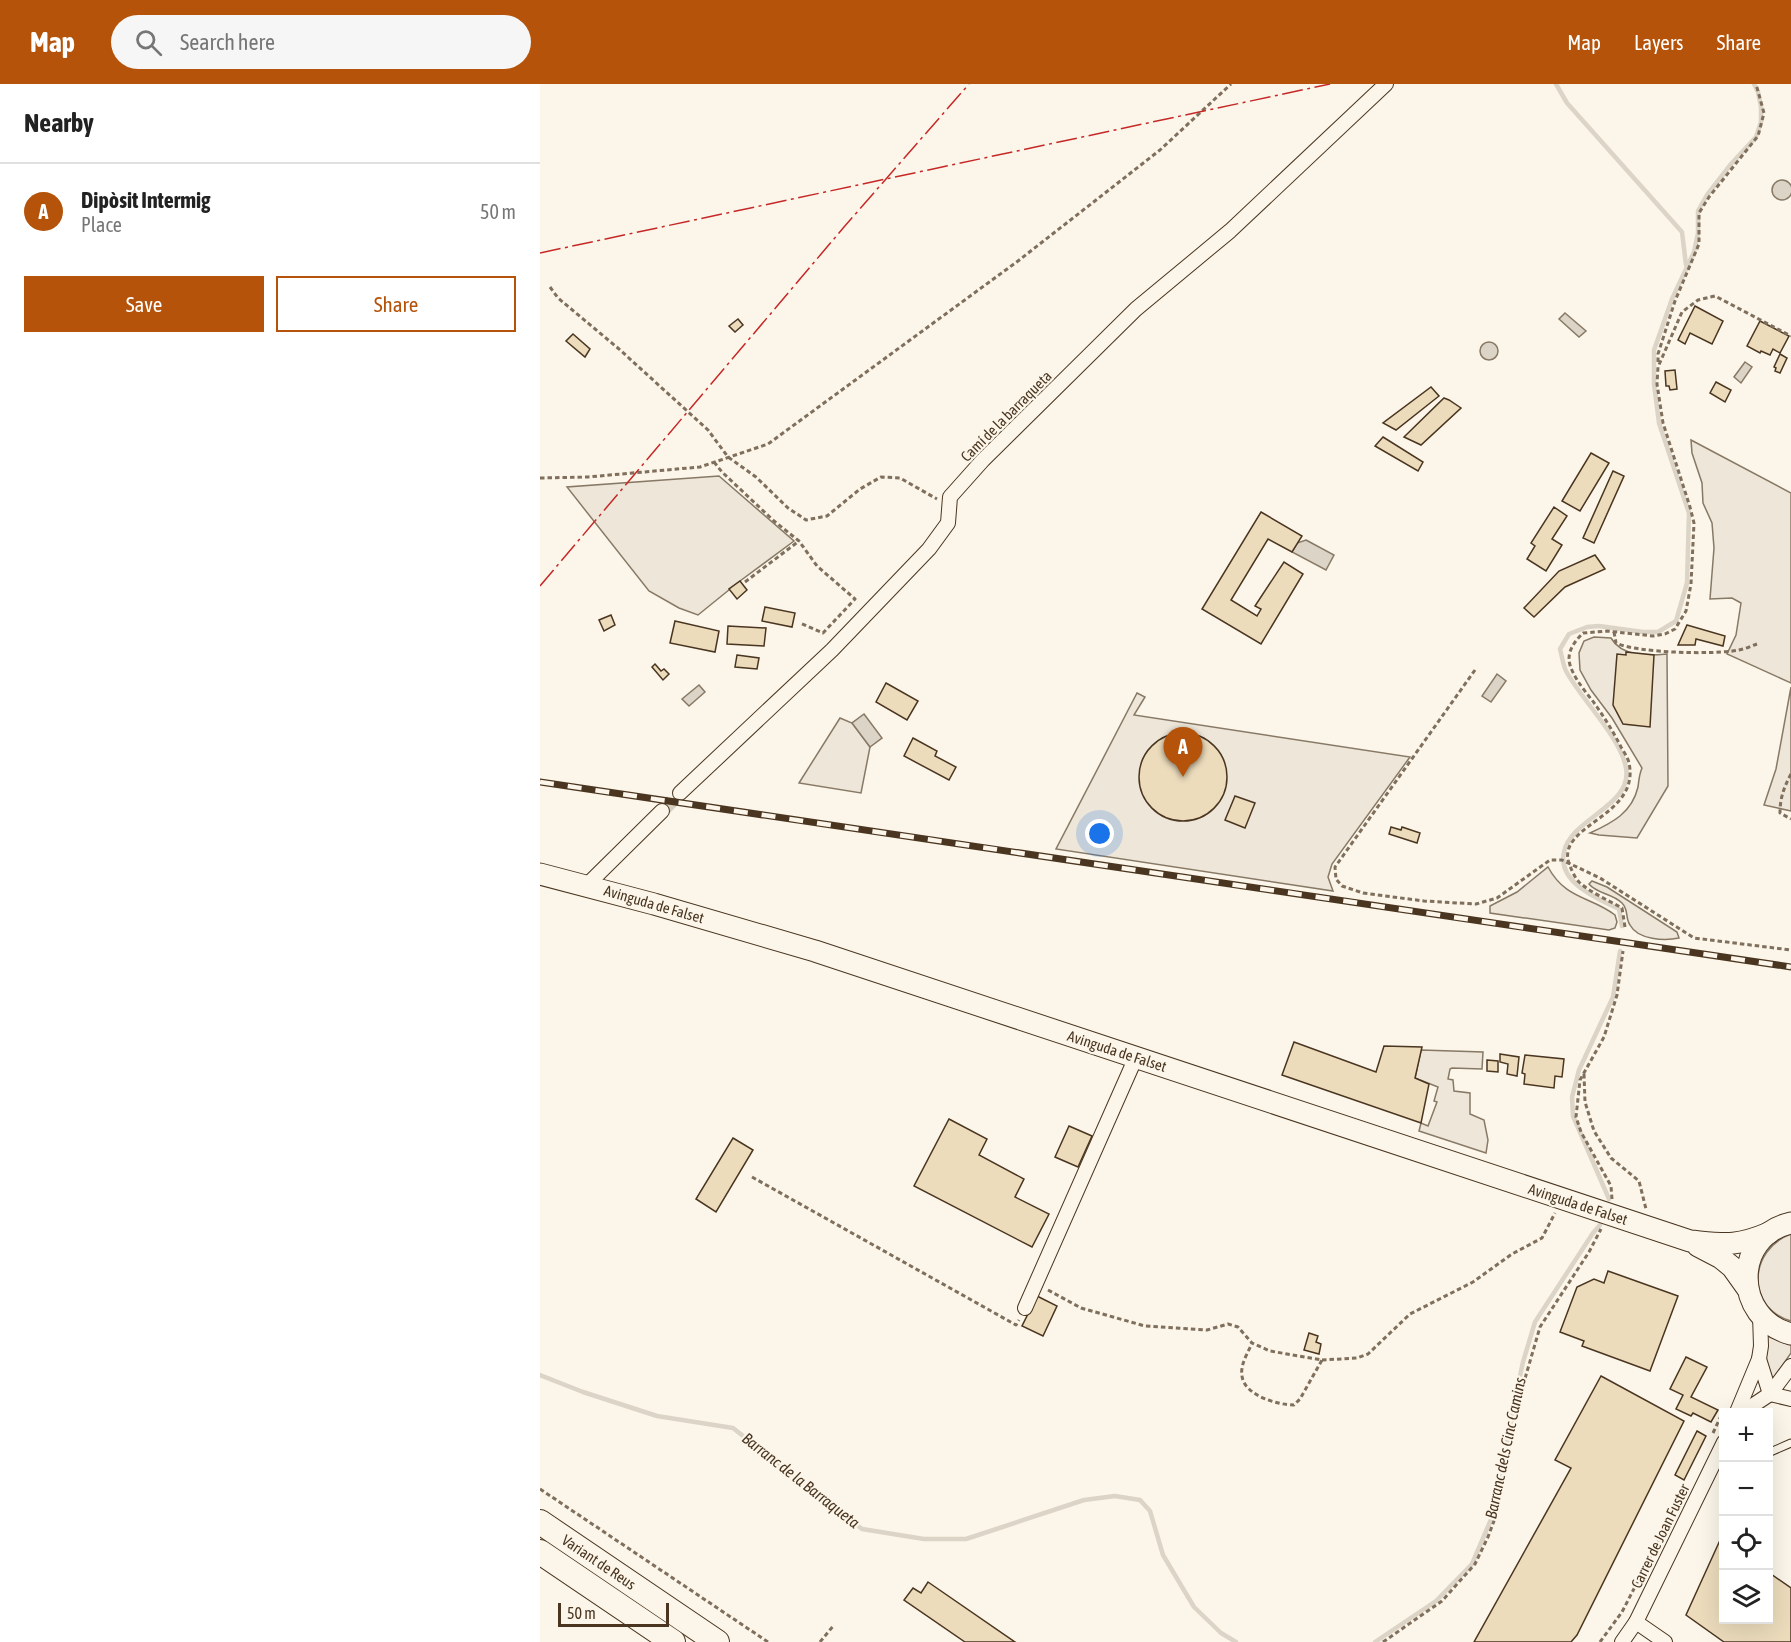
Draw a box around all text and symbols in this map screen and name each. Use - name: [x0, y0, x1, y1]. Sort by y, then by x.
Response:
- search box: [111, 15, 531, 69]
- text: Map: [30, 26, 75, 58]
- icon: search: [132, 26, 165, 59]
- text: Search here: [180, 29, 275, 55]
- text: Map: [1567, 30, 1601, 54]
- text: Layers: [1634, 30, 1684, 54]
- text: Share: [1717, 30, 1761, 54]
- text: Nearby: [24, 108, 94, 138]
- text: Dipòsit Intermig: [81, 187, 211, 213]
- text: A: [39, 200, 48, 223]
- text: 50 m: [480, 200, 516, 223]
- text: Place: [81, 213, 122, 236]
- button: Save: [24, 276, 264, 332]
- button: Share: [276, 276, 516, 332]
- street label: Camí de la barraqueta: [957, 367, 1055, 465]
- pin: A: [1164, 728, 1202, 777]
- your location: [1085, 819, 1114, 848]
- street label: Avinguda de Falset: [602, 882, 706, 926]
- street label: Avinguda de Falset: [1065, 1027, 1169, 1075]
- street label: Avinguda de Falset: [1526, 1180, 1630, 1228]
- water label: Barranc dels Cinc Camins: [1481, 1375, 1529, 1520]
- map controls: [1719, 1408, 1773, 1624]
- button: +: [1719, 1408, 1773, 1462]
- water label: Barranc de la Barraqueta: [738, 1429, 864, 1533]
- button: −: [1719, 1462, 1773, 1516]
- street label: Carrer de Joan Fuster: [1627, 1481, 1693, 1591]
- button: locate: [1719, 1516, 1773, 1570]
- street label: Variant de Reus: [559, 1531, 639, 1593]
- button: layers: [1719, 1570, 1773, 1624]
- scale bar: [558, 1600, 669, 1628]
- text: 50 m: [567, 1604, 596, 1622]

